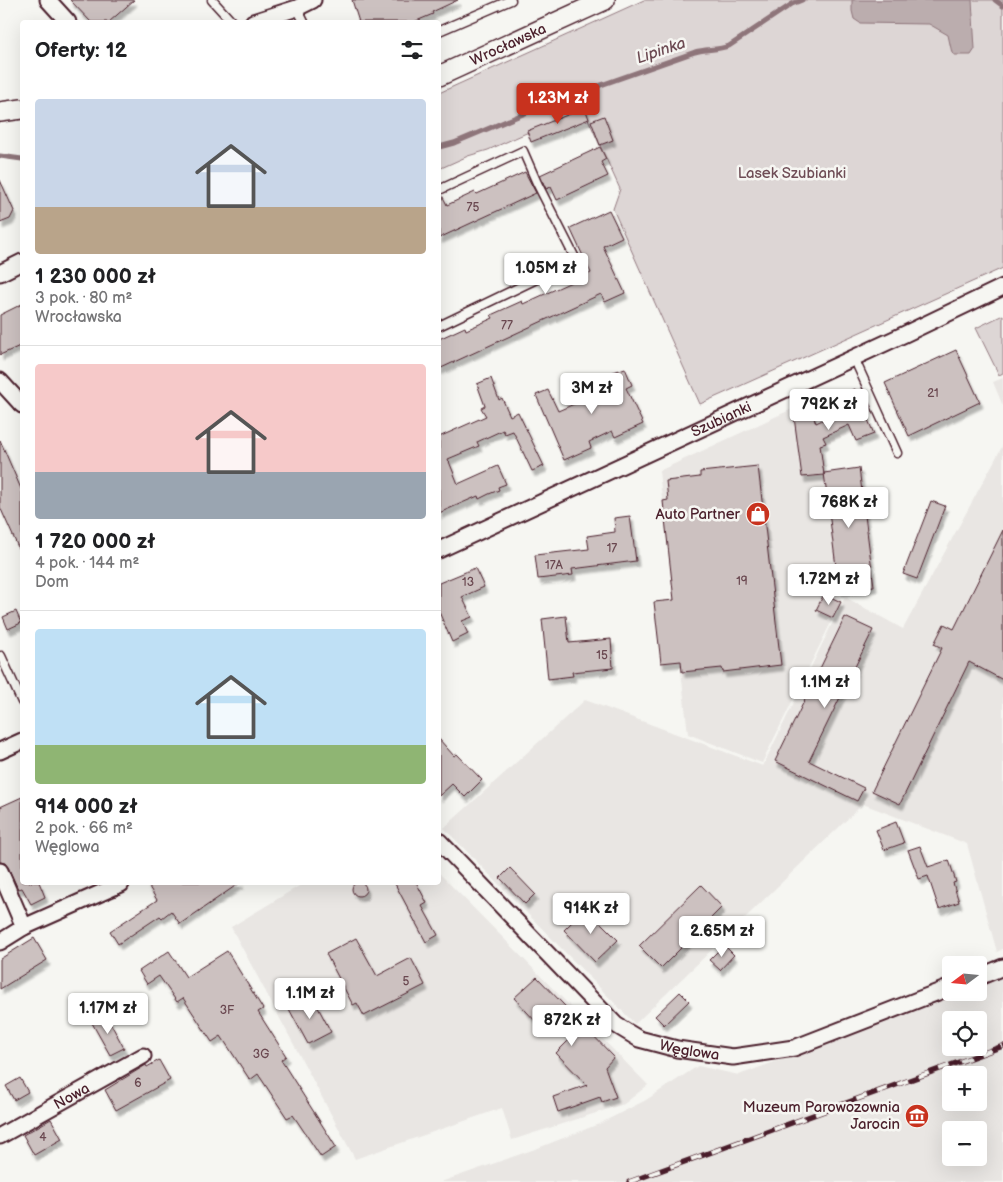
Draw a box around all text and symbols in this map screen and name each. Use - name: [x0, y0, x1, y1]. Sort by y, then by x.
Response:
- street label: Wrocławska: [467, 19, 549, 70]
- water label: Lipinka: [634, 34, 688, 68]
- icon: filters: [398, 36, 426, 64]
- text: Oferty: 12: [35, 38, 127, 63]
- pin: 1.23M zł: [506, 82, 610, 125]
- text: 1.23M zł: [528, 89, 588, 108]
- icon: home: [186, 131, 276, 221]
- park label: Lasek Szubianki: [738, 164, 846, 183]
- house number: 75: [467, 200, 480, 215]
- pin: 1.05M zł: [494, 252, 598, 295]
- text: 1.05M zł: [515, 259, 577, 278]
- text: 1 230 000 zł: [35, 264, 156, 289]
- text: 3 pok. · 80 m²: [35, 289, 132, 308]
- text: Wrocławska: [35, 308, 122, 327]
- house number: 77: [501, 318, 513, 333]
- pin: 3M zł: [557, 372, 627, 415]
- text: 3M zł: [571, 379, 613, 398]
- house number: 21: [927, 386, 939, 401]
- pin: 792K zł: [783, 388, 875, 431]
- text: 792K zł: [800, 395, 858, 414]
- icon: home: [186, 397, 276, 487]
- street label: Szubianki: [688, 397, 754, 441]
- pin: 768K zł: [803, 486, 895, 529]
- text: 768K zł: [820, 493, 878, 512]
- shop icon: Auto Partner: [745, 501, 771, 527]
- place label: Auto Partner: [656, 505, 741, 524]
- text: 1 720 000 zł: [35, 529, 155, 554]
- house number: 17: [607, 541, 617, 556]
- text: 4 pok. · 144 m²: [35, 554, 139, 573]
- house number: 17A: [545, 558, 564, 573]
- pin: 1.72M zł: [777, 564, 881, 606]
- text: 1.72M zł: [799, 570, 859, 589]
- text: Dom: [35, 573, 69, 592]
- house number: 19: [736, 574, 748, 589]
- house number: 13: [462, 575, 474, 590]
- house number: 15: [596, 648, 608, 663]
- icon: home: [186, 662, 276, 752]
- pin: 1.1M zł: [779, 666, 871, 709]
- text: 1.1M zł: [800, 673, 850, 692]
- text: 914 000 zł: [35, 794, 138, 819]
- text: 2 pok. · 66 m²: [35, 819, 133, 838]
- text: Węglowa: [35, 838, 100, 857]
- pin: 914K zł: [545, 892, 637, 935]
- text: 914K zł: [564, 899, 618, 918]
- pin: 2.65M zł: [670, 916, 774, 958]
- text: 2.65M zł: [690, 922, 754, 941]
- north arrow: [942, 956, 988, 1001]
- map controls: [942, 956, 987, 1166]
- house number: 5: [403, 974, 410, 989]
- pin: 1.1M zł: [264, 978, 356, 1020]
- text: 1.1M zł: [285, 984, 335, 1003]
- pin: 1.17M zł: [56, 992, 160, 1035]
- text: 1.17M zł: [79, 999, 137, 1018]
- house number: 3F: [220, 1003, 235, 1018]
- pin: 872K zł: [526, 1004, 618, 1047]
- text: 872K zł: [543, 1011, 601, 1030]
- button: locate: [942, 1011, 987, 1056]
- street label: Węglowa: [657, 1035, 721, 1064]
- house number: 3G: [253, 1047, 269, 1062]
- button: +: [942, 1066, 987, 1111]
- house number: 6: [134, 1076, 142, 1091]
- street label: Nowa: [50, 1078, 93, 1114]
- place label: Muzeum Parowozownia Jarocin: [743, 1098, 900, 1134]
- museum icon: Muzeum Parowozownia Jarocin: [904, 1103, 930, 1129]
- button: −: [942, 1121, 987, 1166]
- house number: 4: [39, 1130, 47, 1145]

